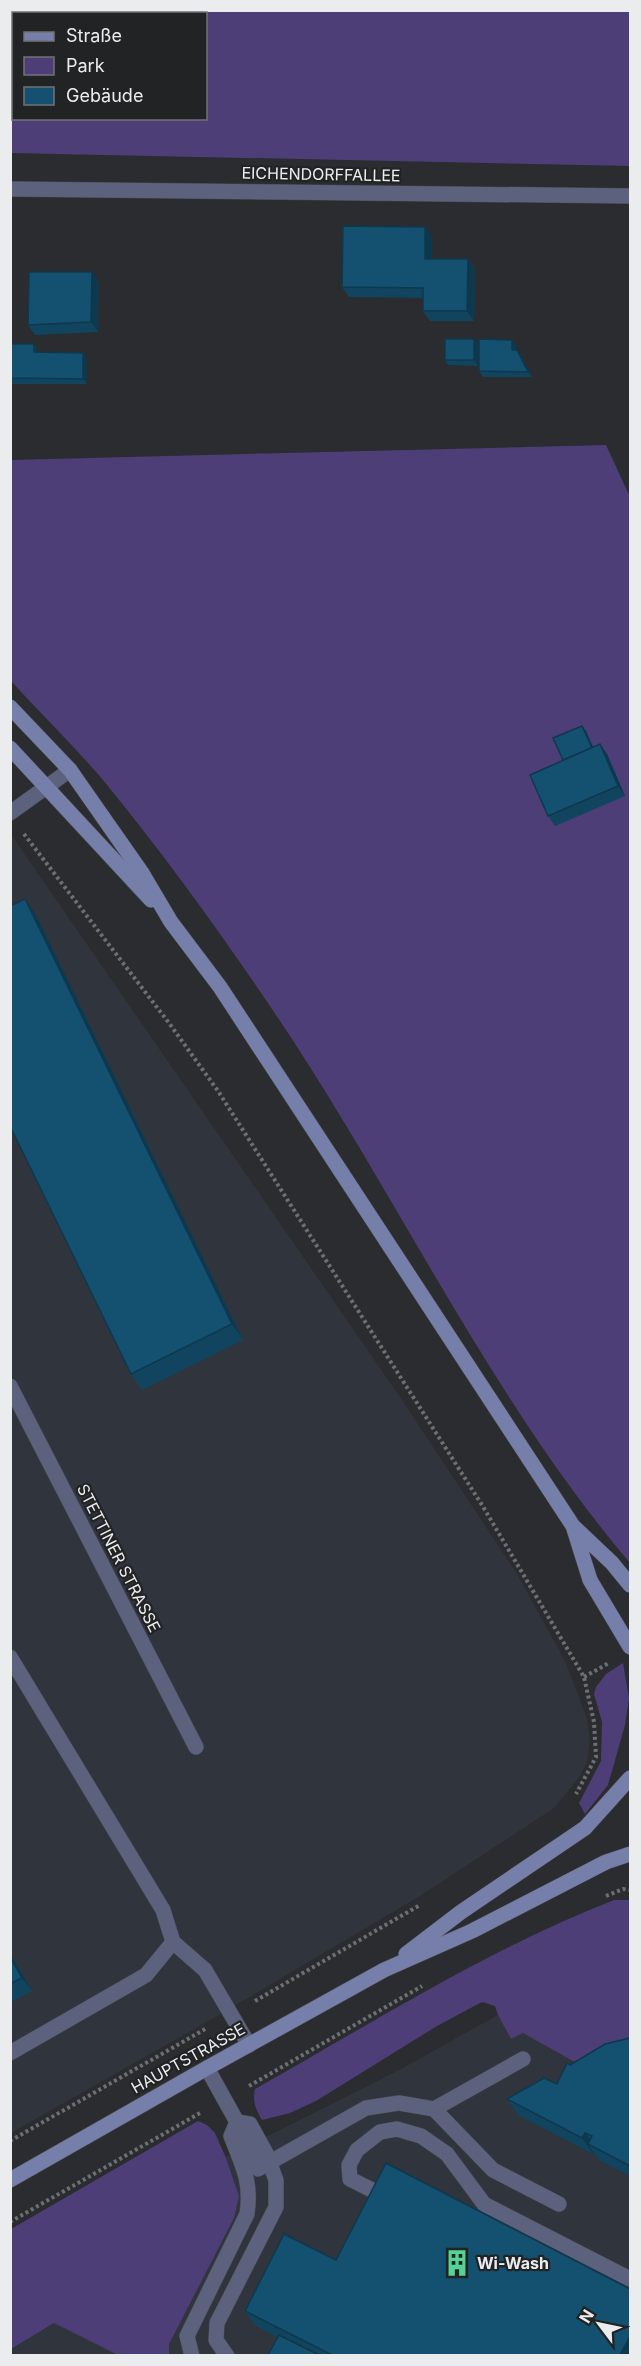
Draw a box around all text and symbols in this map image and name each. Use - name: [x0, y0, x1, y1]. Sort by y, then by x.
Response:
- legend: [12, 12, 207, 120]
- text: Straße: [66, 25, 122, 46]
- text: Park: [66, 55, 105, 76]
- text: Gebäude: [66, 85, 143, 106]
- street label: EICHENDORFFALLEE: [241, 163, 401, 185]
- street label: STETTINER STRASSE: [73, 1481, 165, 1635]
- street label: HAUPTSTRASSE: [128, 2018, 248, 2098]
- building icon: Wi-Wash: [442, 2248, 472, 2278]
- place label: Wi-Wash: [477, 2253, 549, 2273]
- north arrow: [569, 2294, 629, 2354]
- text: N: [575, 2306, 598, 2327]

